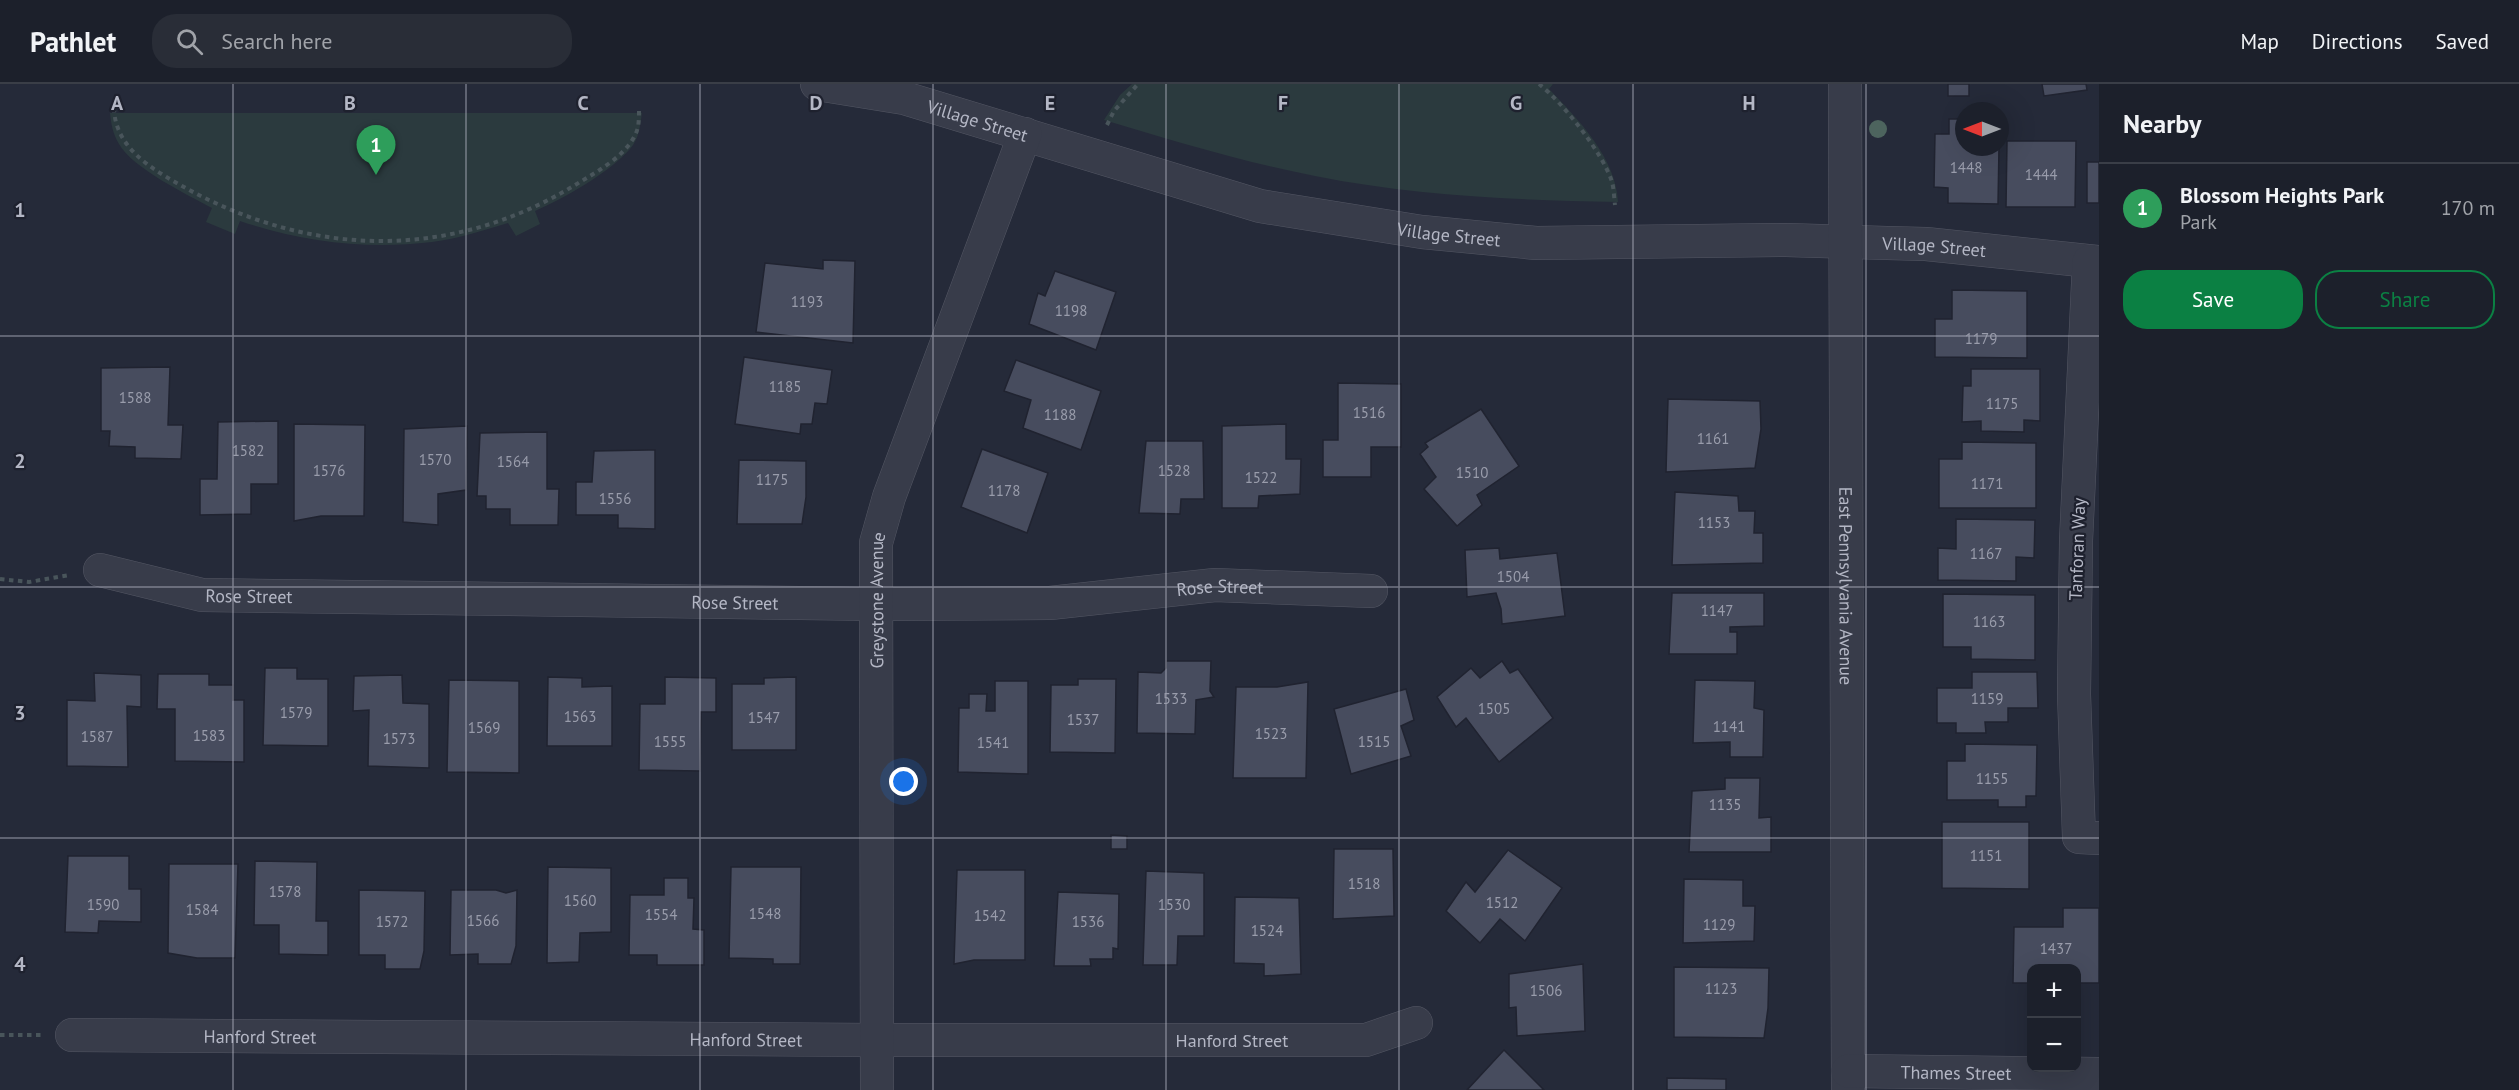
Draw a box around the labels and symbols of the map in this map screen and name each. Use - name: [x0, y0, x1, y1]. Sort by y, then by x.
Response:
- text: A: [111, 90, 124, 116]
- text: B: [344, 90, 356, 116]
- text: C: [577, 90, 589, 116]
- text: D: [810, 90, 823, 116]
- text: E: [1045, 90, 1055, 116]
- text: F: [1278, 90, 1288, 116]
- text: G: [1510, 90, 1522, 116]
- text: H: [1742, 90, 1756, 116]
- street label: Village Street: [923, 94, 1031, 146]
- north arrow: [1955, 102, 2009, 156]
- pin: 1: [356, 126, 395, 175]
- house number: 1448: [1950, 158, 1982, 177]
- house number: 1444: [2025, 165, 2057, 184]
- text: 1: [14, 197, 26, 223]
- street label: Village Street: [1394, 216, 1502, 251]
- street label: Village Street: [1881, 231, 1987, 262]
- house number: 1193: [791, 292, 823, 311]
- house number: 1198: [1055, 301, 1087, 320]
- house number: 1179: [1965, 329, 1997, 348]
- house number: 1185: [769, 377, 801, 396]
- house number: 1588: [119, 388, 151, 407]
- house number: 1175: [1986, 394, 2018, 413]
- house number: 1516: [1353, 403, 1385, 422]
- house number: 1188: [1044, 405, 1076, 424]
- house number: 1161: [1697, 429, 1729, 448]
- house number: 1582: [232, 441, 264, 460]
- text: 2: [14, 448, 26, 474]
- house number: 1570: [419, 450, 451, 469]
- house number: 1564: [497, 452, 529, 471]
- house number: 1576: [313, 461, 345, 480]
- house number: 1528: [1158, 461, 1190, 480]
- house number: 1510: [1456, 463, 1488, 482]
- house number: 1522: [1245, 468, 1277, 487]
- house number: 1175: [756, 470, 788, 489]
- house number: 1171: [1971, 474, 2003, 493]
- house number: 1178: [988, 481, 1020, 500]
- street label: East Pennsylvania Avenue: [1835, 487, 1858, 685]
- house number: 1556: [599, 489, 631, 508]
- street label: Tanforan Way: [2064, 497, 2090, 601]
- house number: 1153: [1698, 513, 1730, 532]
- street label: Greystone Avenue: [864, 529, 890, 668]
- house number: 1167: [1970, 544, 2002, 563]
- house number: 1504: [1497, 567, 1529, 586]
- street label: Rose Street: [1175, 573, 1264, 601]
- street label: Rose Street: [205, 584, 293, 608]
- street label: Rose Street: [691, 590, 779, 614]
- house number: 1147: [1701, 601, 1733, 620]
- house number: 1163: [1973, 612, 2005, 631]
- house number: 1533: [1155, 689, 1187, 708]
- house number: 1159: [1971, 689, 2003, 708]
- house number: 1505: [1478, 699, 1510, 718]
- text: 3: [14, 700, 26, 726]
- house number: 1579: [280, 703, 312, 722]
- house number: 1563: [564, 707, 596, 726]
- house number: 1547: [748, 708, 780, 727]
- house number: 1537: [1067, 710, 1099, 729]
- house number: 1141: [1713, 717, 1745, 736]
- house number: 1569: [468, 718, 500, 737]
- house number: 1523: [1255, 724, 1287, 743]
- house number: 1583: [193, 726, 225, 745]
- house number: 1587: [81, 727, 113, 746]
- house number: 1573: [383, 729, 415, 748]
- house number: 1555: [654, 732, 686, 751]
- house number: 1515: [1358, 732, 1390, 751]
- house number: 1541: [977, 733, 1009, 752]
- your location: [889, 767, 918, 796]
- house number: 1155: [1976, 769, 2008, 788]
- house number: 1135: [1709, 795, 1741, 814]
- house number: 1151: [1970, 846, 2002, 865]
- house number: 1518: [1348, 874, 1380, 893]
- house number: 1578: [269, 882, 301, 901]
- house number: 1560: [564, 891, 596, 910]
- house number: 1512: [1486, 893, 1518, 912]
- house number: 1590: [87, 895, 119, 914]
- house number: 1530: [1158, 895, 1190, 914]
- house number: 1584: [186, 900, 218, 919]
- house number: 1548: [749, 904, 781, 923]
- house number: 1554: [645, 905, 677, 924]
- house number: 1542: [974, 906, 1006, 925]
- house number: 1566: [467, 911, 499, 930]
- house number: 1572: [376, 912, 408, 931]
- house number: 1536: [1072, 912, 1104, 931]
- house number: 1129: [1703, 915, 1735, 934]
- house number: 1524: [1251, 921, 1283, 940]
- house number: 1437: [2040, 939, 2072, 958]
- text: 4: [14, 951, 26, 977]
- house number: 1123: [1705, 979, 1737, 998]
- house number: 1506: [1530, 981, 1562, 1000]
- street label: Hanford Street: [204, 1024, 316, 1048]
- street label: Hanford Street: [690, 1027, 802, 1051]
- street label: Hanford Street: [1176, 1029, 1288, 1052]
- street label: Thames Street: [1900, 1060, 2012, 1084]

